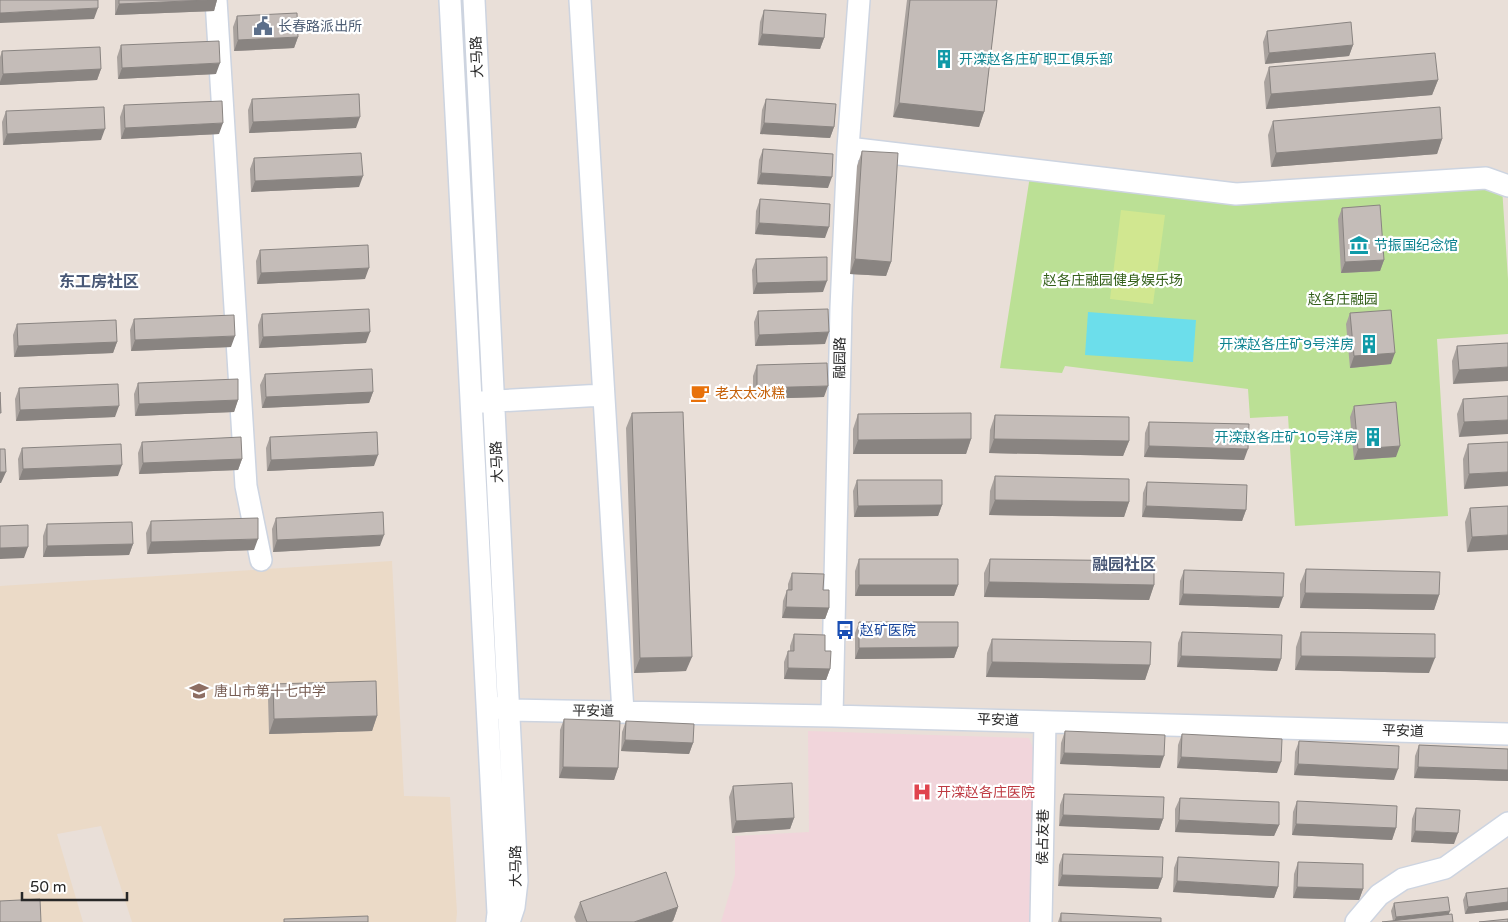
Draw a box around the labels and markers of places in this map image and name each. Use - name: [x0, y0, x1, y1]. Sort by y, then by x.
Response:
- public building icon: 长春路派出所: [252, 15, 274, 37]
- place label: 长春路派出所: [278, 18, 362, 35]
- building icon: 开滦赵各庄矿职工俱乐部: [933, 48, 955, 70]
- place label: 开滦赵各庄矿职工俱乐部: [959, 51, 1113, 68]
- museum icon: 节振国纪念馆: [1348, 234, 1370, 256]
- place label: 节振国纪念馆: [1374, 237, 1458, 254]
- building icon: 开滦赵各庄矿9号洋房: [1358, 333, 1380, 355]
- place label: 开滦赵各庄矿9号洋房: [1219, 336, 1354, 353]
- cafe icon: 老太太冰糕: [689, 382, 711, 404]
- place label: 老太太冰糕: [715, 385, 785, 402]
- building icon: 开滦赵各庄矿10号洋房: [1362, 426, 1384, 448]
- place label: 开滦赵各庄矿10号洋房: [1214, 429, 1358, 446]
- bus stop icon: 赵矿医院: [834, 619, 856, 641]
- place label: 赵矿医院: [859, 622, 916, 639]
- school or university icon: 唐山市第十七中学: [188, 680, 210, 702]
- place label: 唐山市第十七中学: [214, 683, 326, 700]
- hospital icon: 开滦赵各庄医院: [911, 781, 933, 803]
- place label: 开滦赵各庄医院: [937, 784, 1035, 801]

